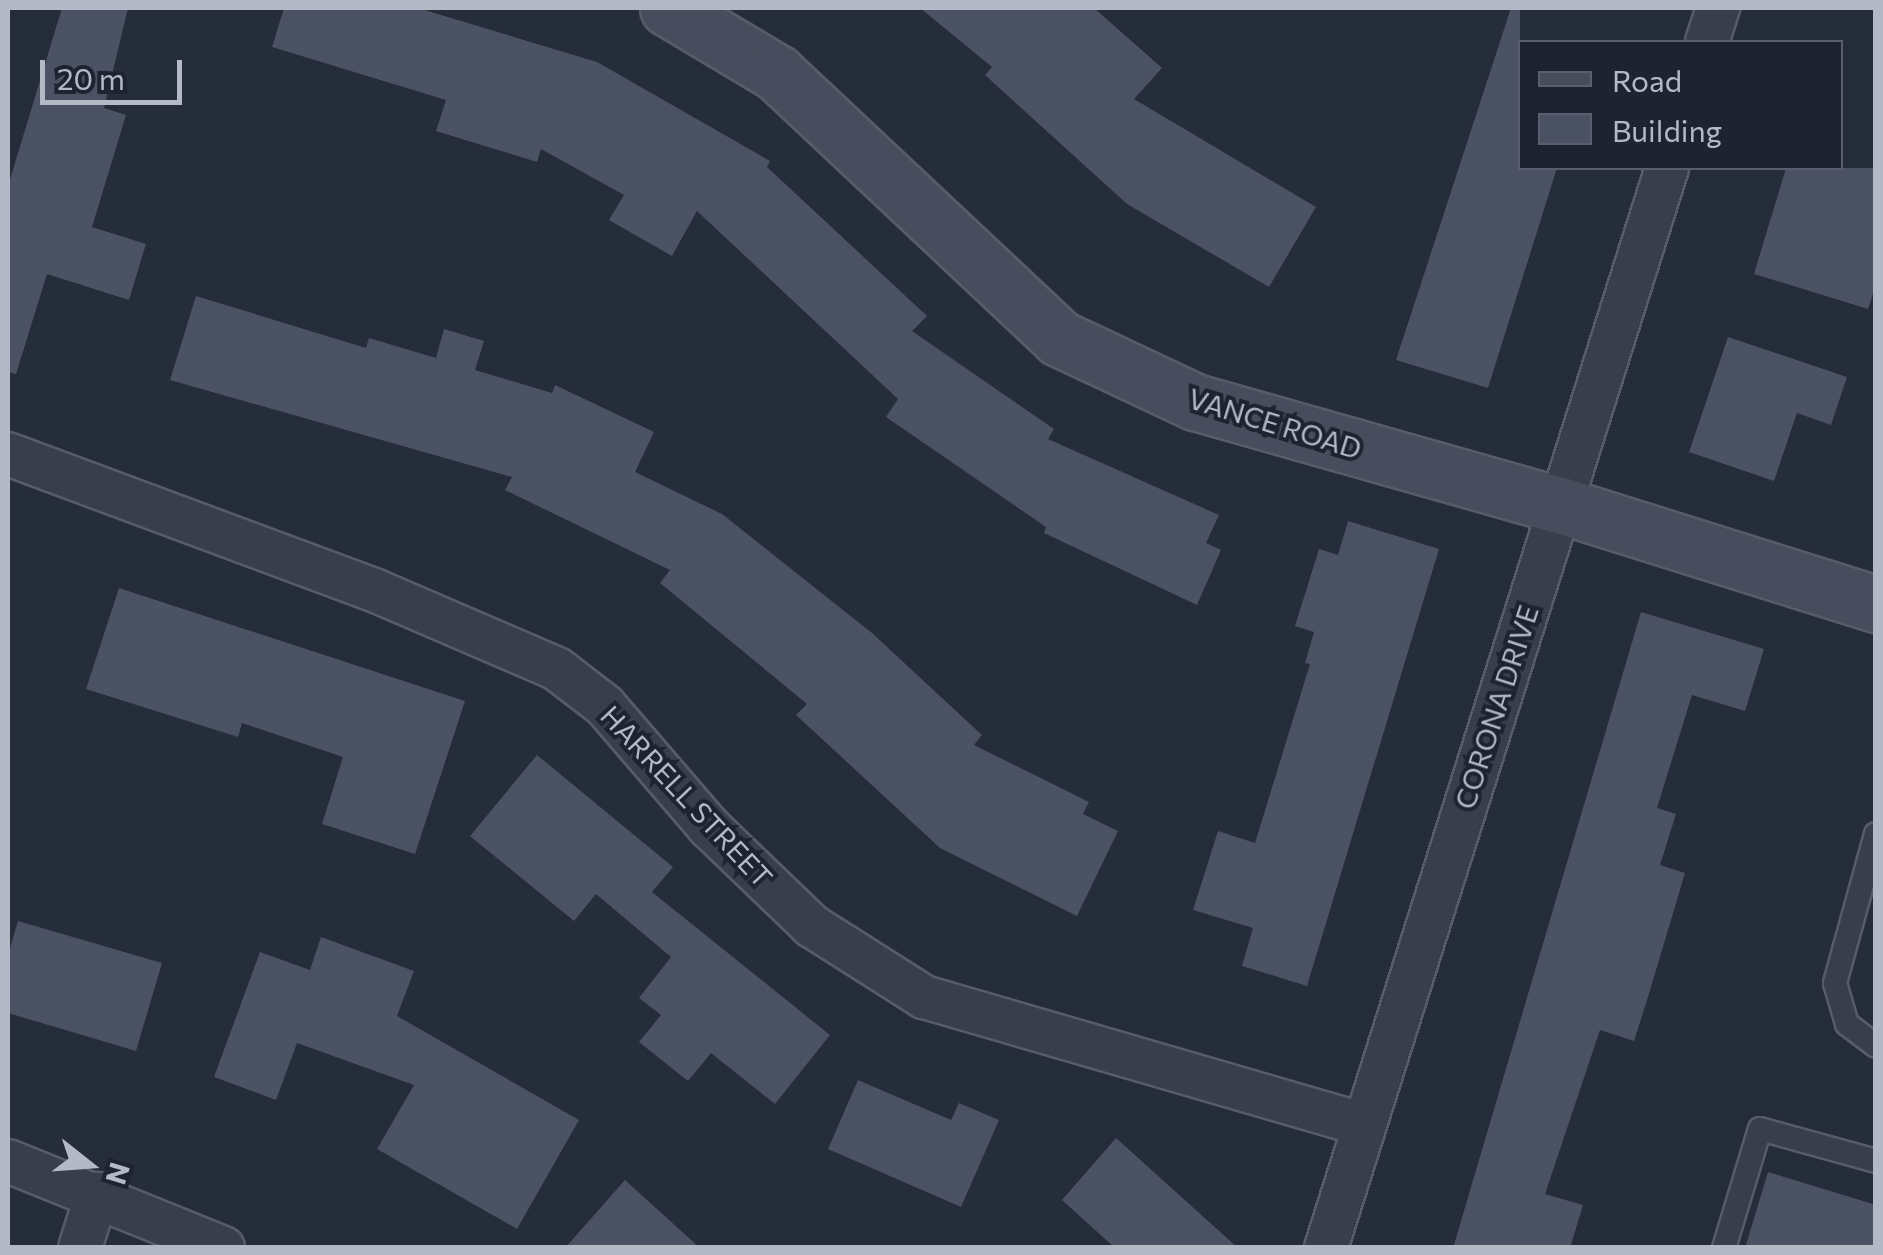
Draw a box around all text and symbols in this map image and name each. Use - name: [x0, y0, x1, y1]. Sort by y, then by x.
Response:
- scale bar: [45, 40, 188, 102]
- legend: [1518, 40, 1843, 170]
- text: 20 m: [57, 59, 125, 96]
- text: Road: [1612, 61, 1682, 98]
- text: Building: [1612, 111, 1722, 148]
- street label: VANCE ROAD: [1184, 381, 1366, 465]
- street label: CORONA DRIVE: [1447, 601, 1545, 813]
- street label: HARRELL STREET: [594, 698, 780, 894]
- north arrow: [40, 1115, 140, 1215]
- text: N: [99, 1159, 138, 1189]

